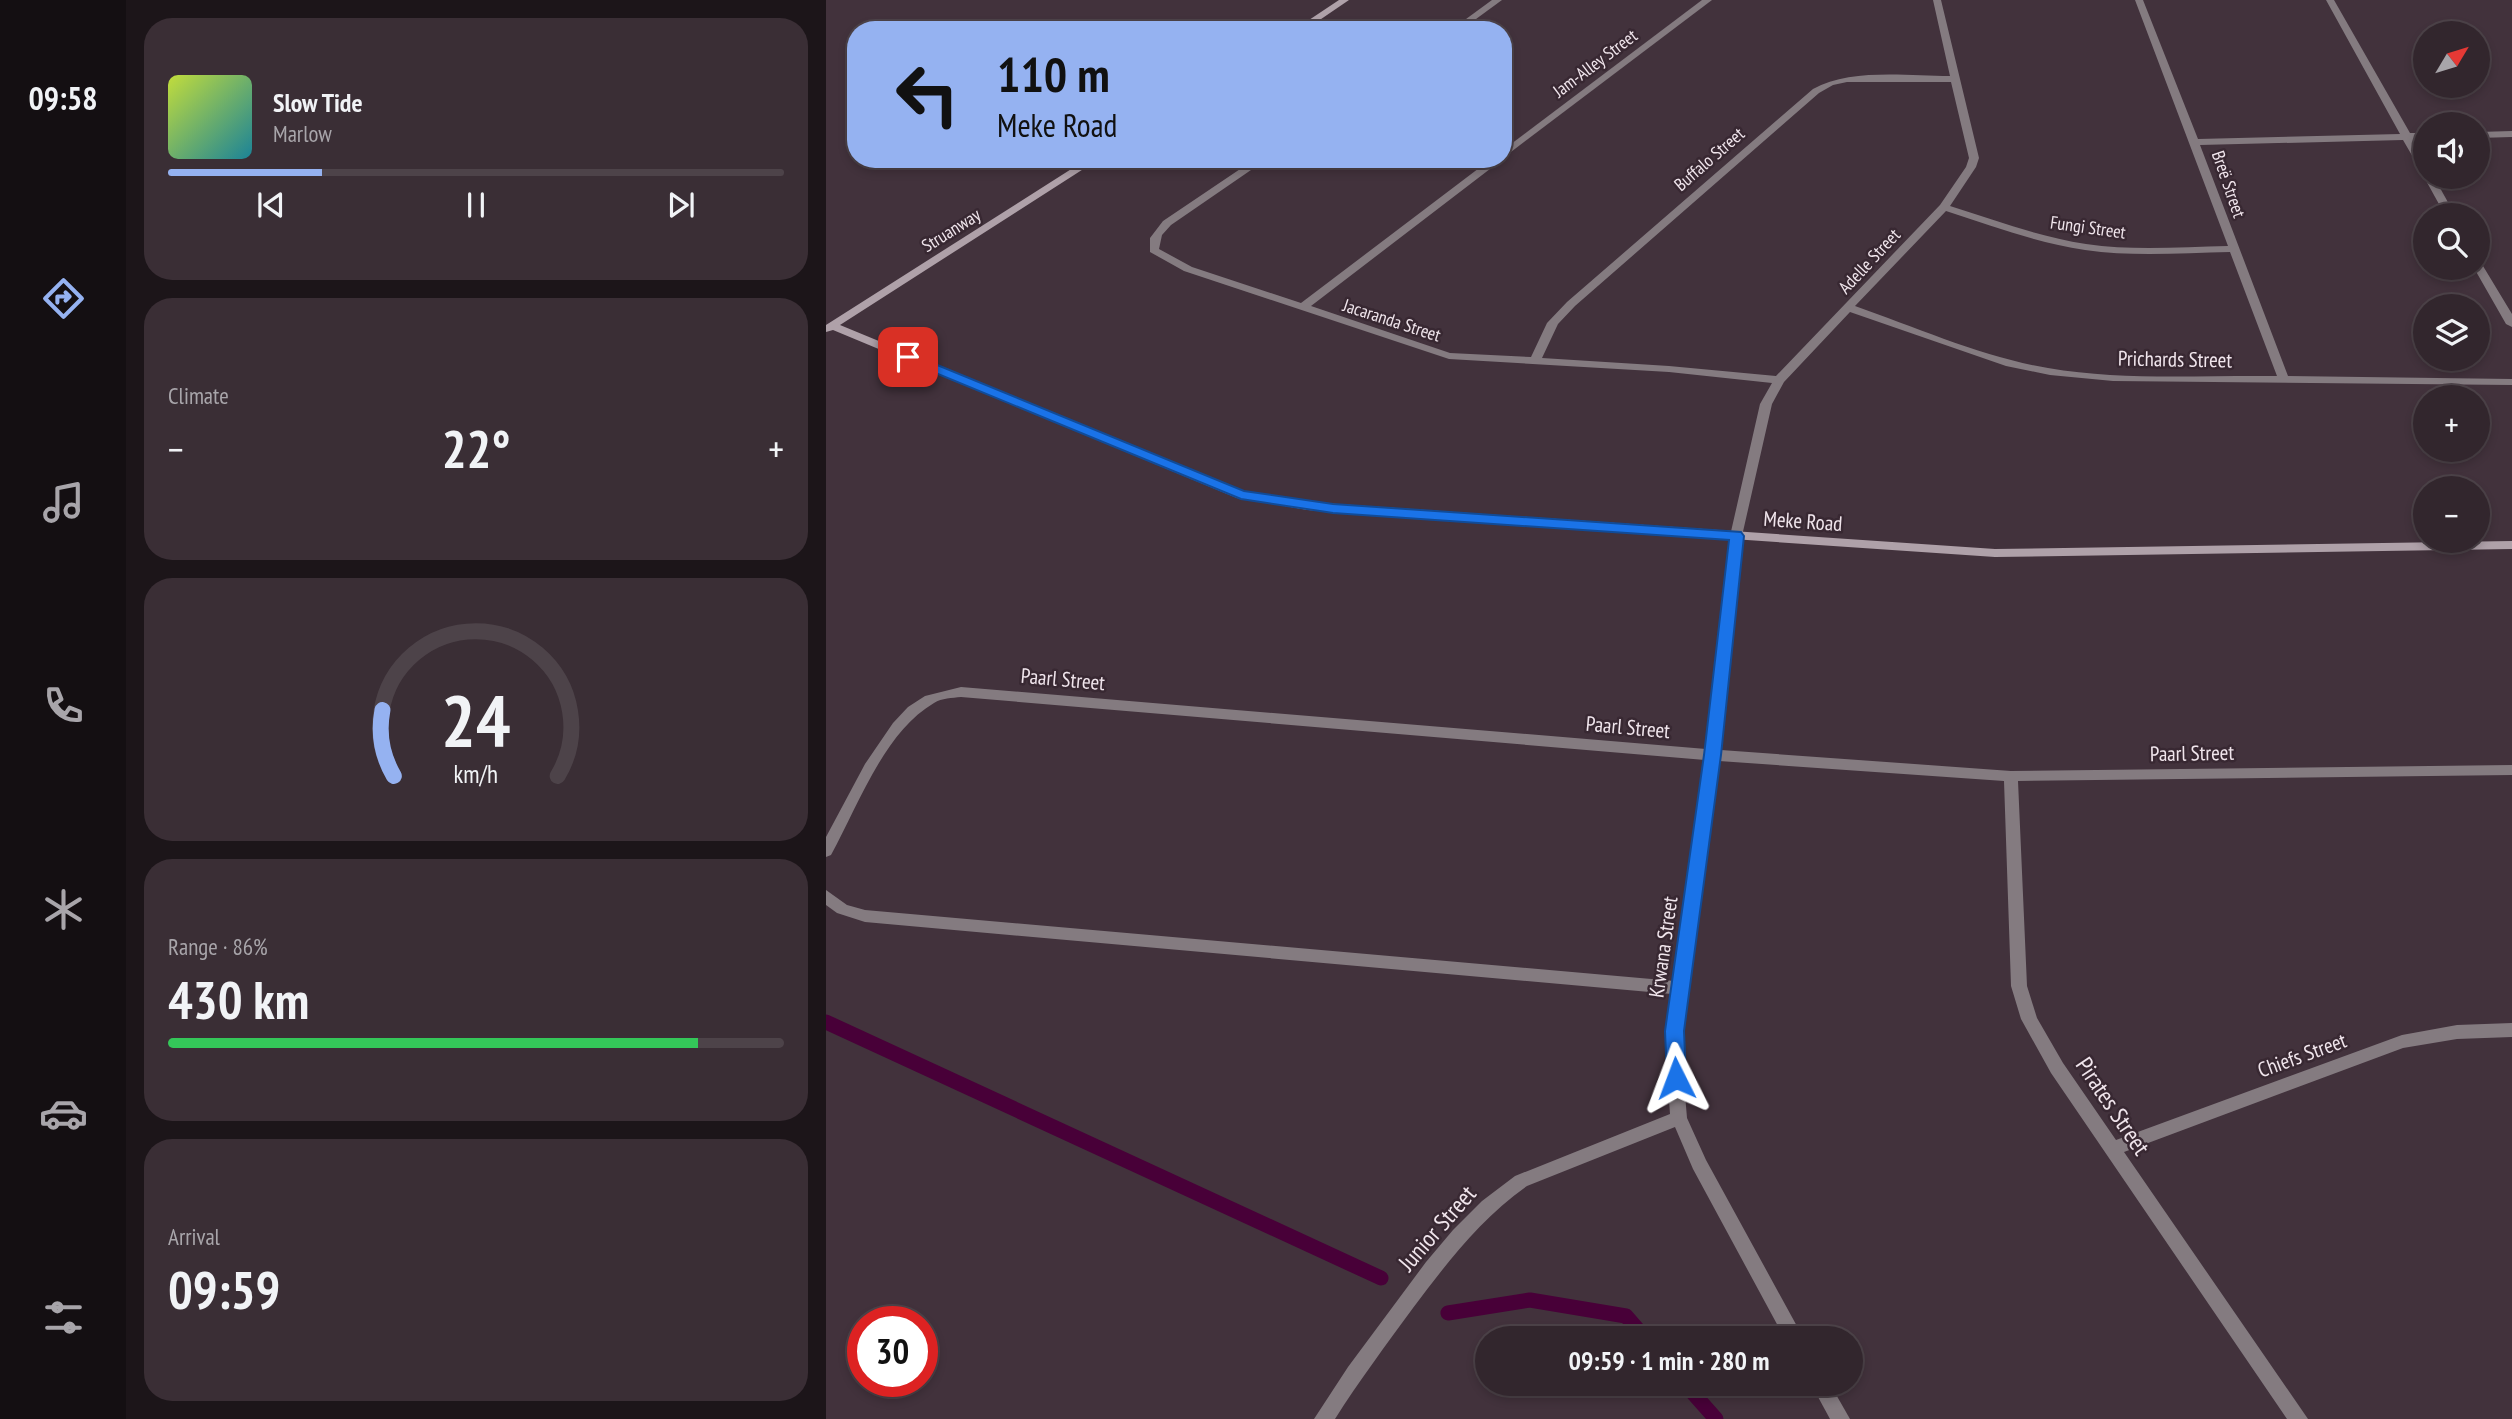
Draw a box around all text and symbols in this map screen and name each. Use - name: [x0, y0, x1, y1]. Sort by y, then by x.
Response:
- north arrow: [2413, 21, 2490, 98]
- map controls: [2413, 21, 2490, 553]
- street label: Jam-Alley Street: [1547, 24, 1642, 103]
- text: 110 m: [997, 42, 1110, 106]
- icon: left: [882, 49, 973, 140]
- text: 09:58: [28, 77, 98, 119]
- text: Slow Tide: [273, 86, 363, 119]
- text: Meke Road: [997, 104, 1117, 146]
- button: sound: [2413, 112, 2490, 189]
- text: Marlow: [273, 119, 332, 148]
- street label: Buffalo Street: [1669, 122, 1749, 196]
- street label: Breë Street: [2207, 148, 2251, 221]
- icon: previous: [252, 186, 290, 224]
- icon: pause: [457, 186, 495, 224]
- icon: next: [662, 186, 700, 224]
- street label: Struanway: [917, 203, 985, 257]
- button: search: [2413, 203, 2490, 280]
- street label: Fungi Street: [2049, 210, 2127, 244]
- street label: Adelle Street: [1833, 224, 1905, 298]
- icon: directions: [39, 274, 88, 323]
- street label: Jacaranda Street: [1339, 293, 1444, 347]
- button: layers: [2413, 294, 2490, 371]
- pin: [878, 327, 938, 387]
- icon: arrive: [889, 338, 927, 376]
- street label: Prichards Street: [2118, 345, 2233, 373]
- text: Climate: [168, 381, 229, 410]
- button: +: [2413, 385, 2490, 462]
- text: 22°: [442, 415, 510, 482]
- text: −: [168, 424, 184, 473]
- text: +: [768, 424, 784, 473]
- button: −: [2413, 476, 2490, 553]
- icon: music: [39, 478, 88, 527]
- street label: Meke Road: [1763, 505, 1843, 537]
- street label: Paarl Street: [1020, 662, 1106, 696]
- text: 24: [441, 672, 511, 766]
- icon: phone: [39, 681, 88, 730]
- street label: Paarl Street: [1585, 710, 1671, 744]
- street label: Paarl Street: [2150, 739, 2235, 767]
- text: km/h: [454, 757, 498, 789]
- icon: climate: [39, 885, 88, 934]
- street label: Krwana Street: [1643, 894, 1683, 999]
- text: Range · 86%: [168, 932, 268, 961]
- text: 430 km: [168, 966, 309, 1033]
- street label: Chiefs Street: [2254, 1026, 2350, 1084]
- position arrow: [1639, 1041, 1713, 1115]
- street label: Pirates Street: [2069, 1051, 2157, 1161]
- icon: car: [39, 1089, 88, 1138]
- street label: Junior Street: [1391, 1178, 1483, 1278]
- text: Arrival: [168, 1222, 220, 1251]
- text: 09:59: [168, 1256, 280, 1323]
- icon: filters: [39, 1293, 88, 1342]
- speed limit sign: 30: [847, 1306, 938, 1397]
- text: 09:59 · 1 min · 280 m: [1569, 1344, 1769, 1377]

